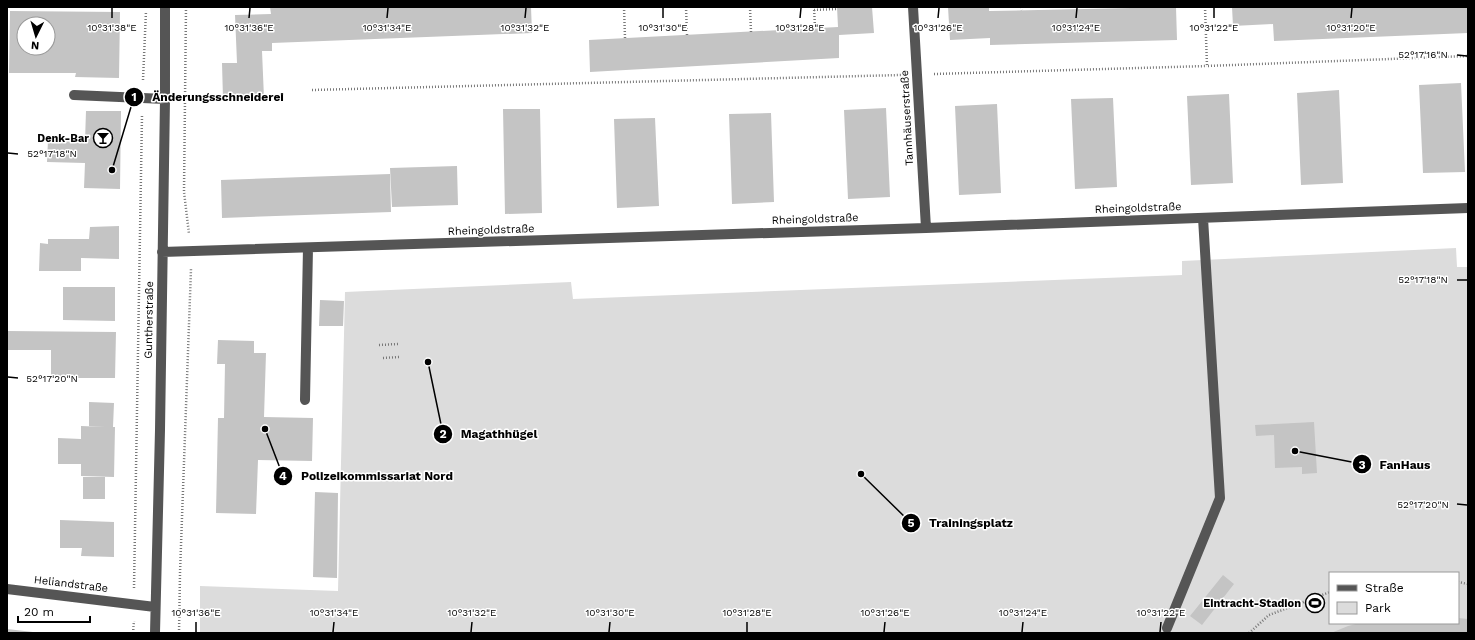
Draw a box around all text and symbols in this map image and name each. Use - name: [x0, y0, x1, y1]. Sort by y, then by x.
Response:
- north arrow: [16, 16, 56, 56]
- text: 10°31'38"E: [87, 22, 137, 33]
- text: 10°31'36"E: [224, 22, 274, 33]
- text: 10°31'34"E: [363, 22, 411, 33]
- text: 10°31'32"E: [501, 22, 549, 33]
- text: 10°31'30"E: [638, 22, 688, 33]
- text: 10°31'28"E: [775, 22, 825, 33]
- text: 10°31'26"E: [913, 22, 963, 33]
- text: 10°31'24"E: [1052, 22, 1100, 33]
- text: 10°31'22"E: [1190, 22, 1238, 33]
- text: 10°31'20"E: [1326, 22, 1376, 33]
- text: N: [31, 39, 40, 52]
- text: 52°17'16"N: [1398, 49, 1448, 60]
- street label: Tannhäuserstraße: [898, 70, 916, 166]
- callout: Änderungsschneiderei: [124, 85, 292, 109]
- text: 1: [131, 90, 137, 104]
- text: Änderungsschneiderei: [152, 90, 284, 104]
- bar icon: Denk-Bar: [92, 127, 114, 149]
- place label: Denk-Bar: [37, 132, 89, 145]
- text: 52°17'18"N: [27, 148, 77, 159]
- street label: Rheingoldstraße: [1094, 200, 1182, 216]
- street label: Rheingoldstraße: [771, 211, 859, 227]
- street label: Rheingoldstraße: [447, 222, 535, 238]
- text: 52°17'18"N: [1398, 274, 1448, 285]
- street label: Guntherstraße: [142, 281, 156, 359]
- text: 52°17'20"N: [26, 373, 78, 384]
- callout: Magathhügel: [433, 422, 546, 446]
- text: 2: [439, 427, 447, 441]
- text: Magathhügel: [461, 427, 537, 441]
- callout: FanHaus: [1352, 452, 1439, 476]
- text: 3: [1358, 458, 1366, 472]
- text: FanHaus: [1380, 458, 1431, 472]
- callout: Polizeikommissariat Nord: [273, 464, 461, 488]
- text: 4: [279, 469, 287, 483]
- text: Polizeikommissariat Nord: [301, 469, 453, 483]
- text: 52°17'20"N: [1397, 499, 1449, 510]
- callout: Trainingsplatz: [901, 511, 1021, 535]
- text: 5: [908, 516, 915, 530]
- text: Trainingsplatz: [929, 516, 1013, 530]
- legend: [1329, 572, 1459, 624]
- street label: Heliandstraße: [33, 573, 109, 595]
- text: Straße: [1365, 581, 1404, 595]
- sports icon: Eintracht-Stadion: [1304, 592, 1326, 614]
- place label: Eintracht-Stadion: [1203, 597, 1301, 610]
- scale bar: [18, 598, 90, 624]
- text: Park: [1365, 601, 1391, 615]
- text: 20 m: [24, 605, 54, 619]
- text: 10°31'36"E: [171, 607, 221, 618]
- text: 10°31'34"E: [310, 607, 358, 618]
- text: 10°31'32"E: [448, 607, 496, 618]
- text: 10°31'30"E: [585, 607, 635, 618]
- text: 10°31'28"E: [722, 607, 772, 618]
- text: 10°31'26"E: [860, 607, 910, 618]
- text: 10°31'24"E: [999, 607, 1047, 618]
- text: 10°31'22"E: [1137, 607, 1185, 618]

